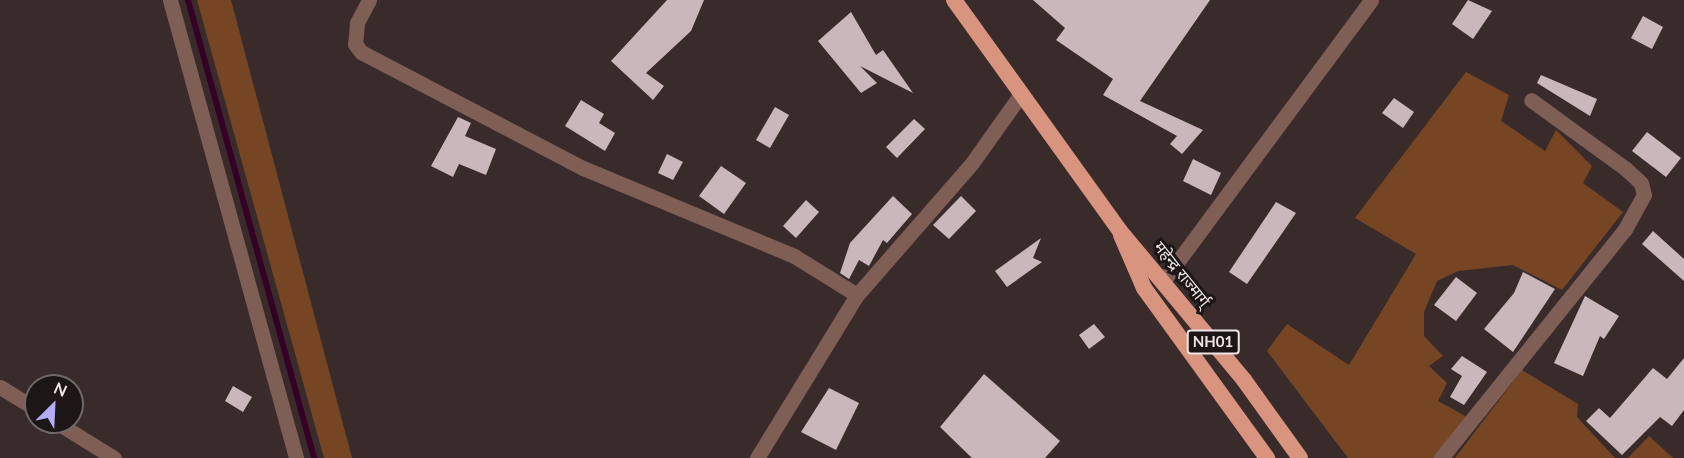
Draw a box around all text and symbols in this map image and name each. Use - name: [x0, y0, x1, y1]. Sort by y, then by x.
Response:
- street label: महेन्द्र राज्मार्ग्: [1150, 238, 1214, 310]
- road number: NH01: [1186, 330, 1240, 354]
- north arrow: [24, 374, 84, 434]
- text: N: [51, 378, 70, 400]

